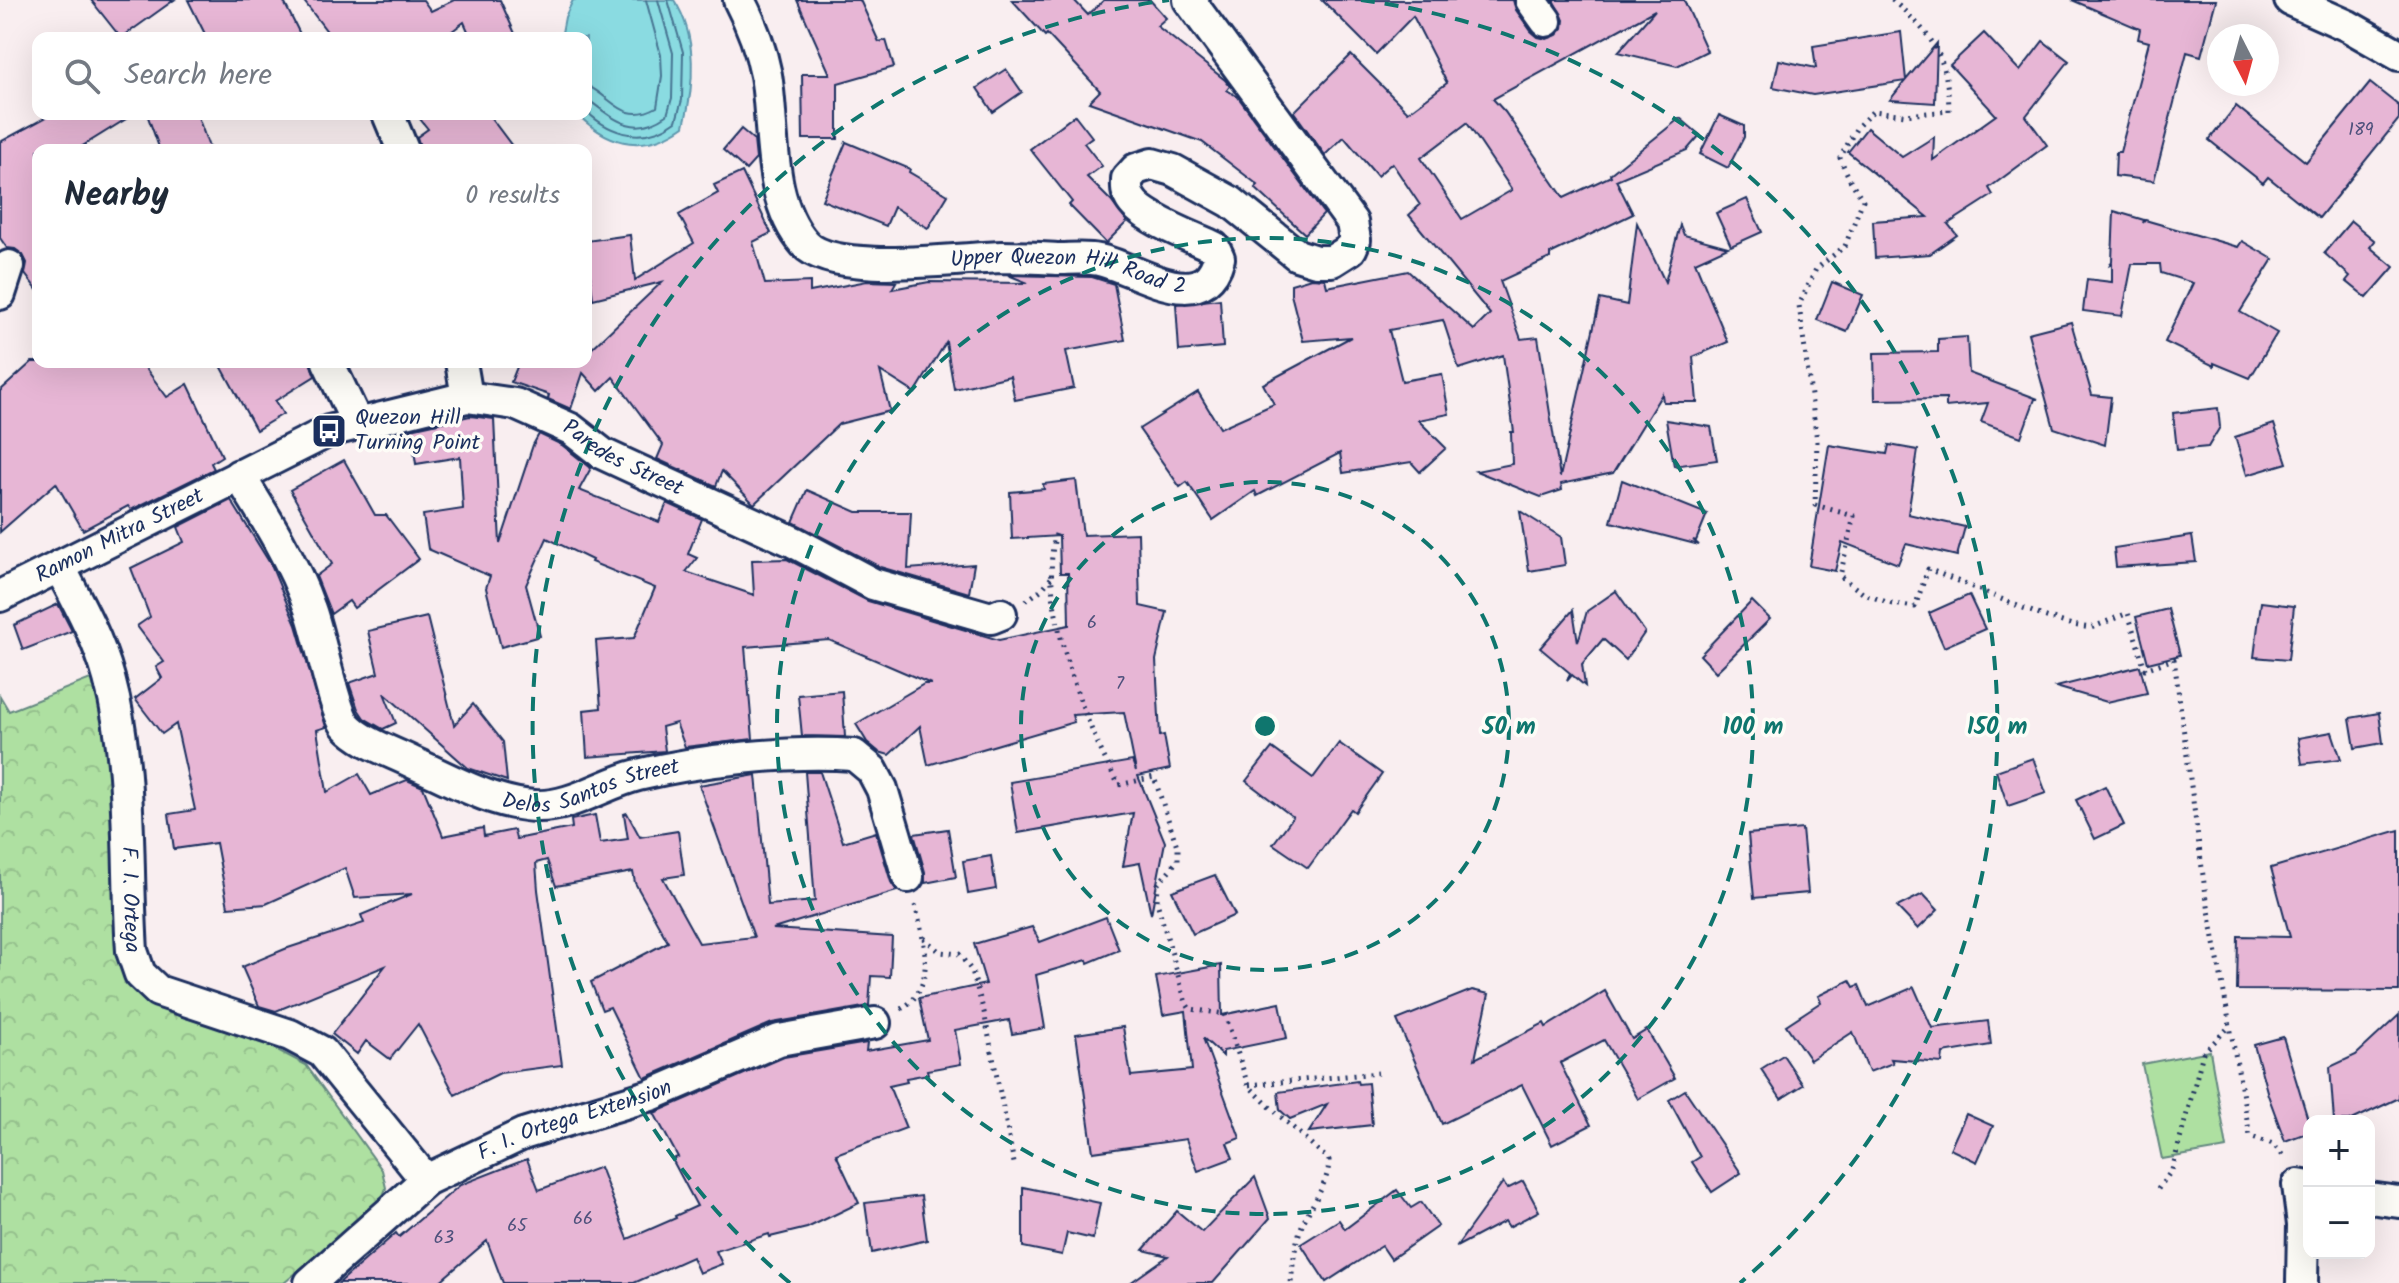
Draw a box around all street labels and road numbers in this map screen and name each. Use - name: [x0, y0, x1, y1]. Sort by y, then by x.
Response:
- street label: Upper Quezon Hill Road 2: [949, 239, 1188, 305]
- street label: Paredes Street: [557, 410, 689, 506]
- street label: Ramon Mitra Street: [29, 479, 211, 593]
- street label: Delos Santos Street: [498, 749, 683, 824]
- street label: F. I. Ortega: [111, 846, 150, 954]
- street label: F. I. Ortega Extension: [472, 1070, 678, 1171]

